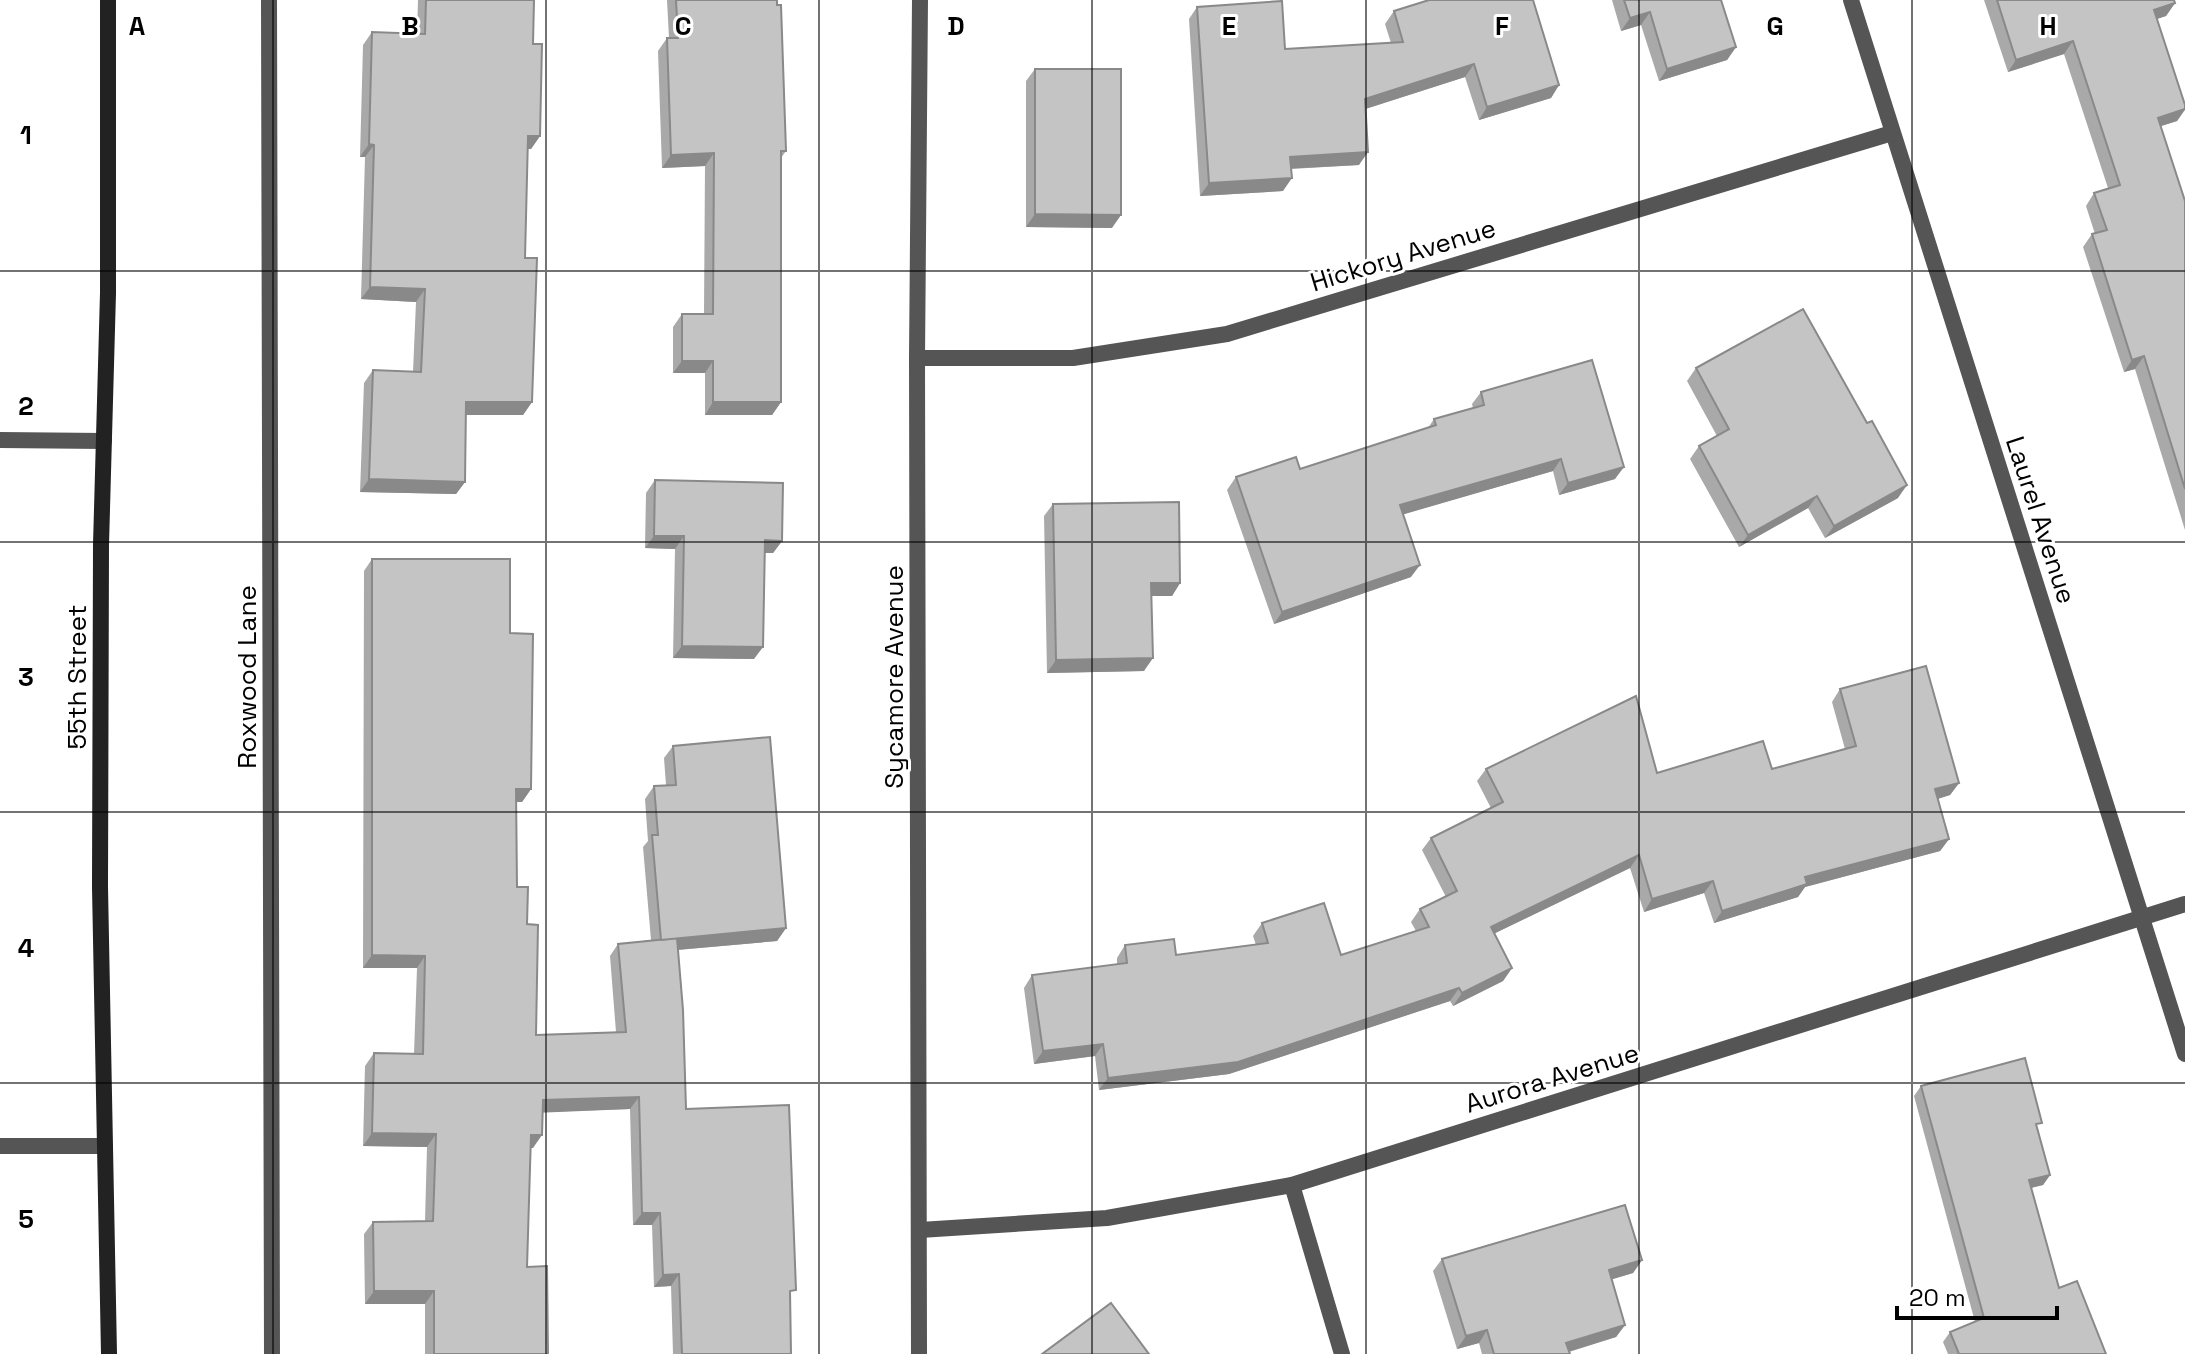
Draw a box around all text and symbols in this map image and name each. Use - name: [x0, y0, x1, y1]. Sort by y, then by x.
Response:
- text: A: [129, 9, 146, 43]
- text: B: [401, 9, 419, 43]
- text: C: [675, 9, 691, 43]
- text: D: [947, 9, 965, 43]
- text: E: [1222, 9, 1236, 43]
- text: F: [1495, 9, 1509, 43]
- text: G: [1766, 9, 1784, 43]
- text: H: [2039, 9, 2057, 43]
- text: 1: [20, 118, 32, 152]
- street label: Hickory Avenue: [1306, 211, 1500, 299]
- text: 2: [18, 389, 34, 423]
- street label: Laurel Avenue: [1998, 432, 2084, 608]
- street label: Sycamore Avenue: [877, 565, 911, 789]
- street label: Roxwood Lane: [230, 585, 264, 769]
- street label: 55th Street: [60, 604, 94, 750]
- text: 3: [18, 660, 34, 694]
- text: 4: [18, 931, 34, 965]
- street label: Aurora Avenue: [1461, 1035, 1643, 1121]
- text: 5: [18, 1202, 34, 1236]
- scale bar: [1897, 1270, 2057, 1320]
- text: 20 m: [1909, 1282, 1966, 1313]

